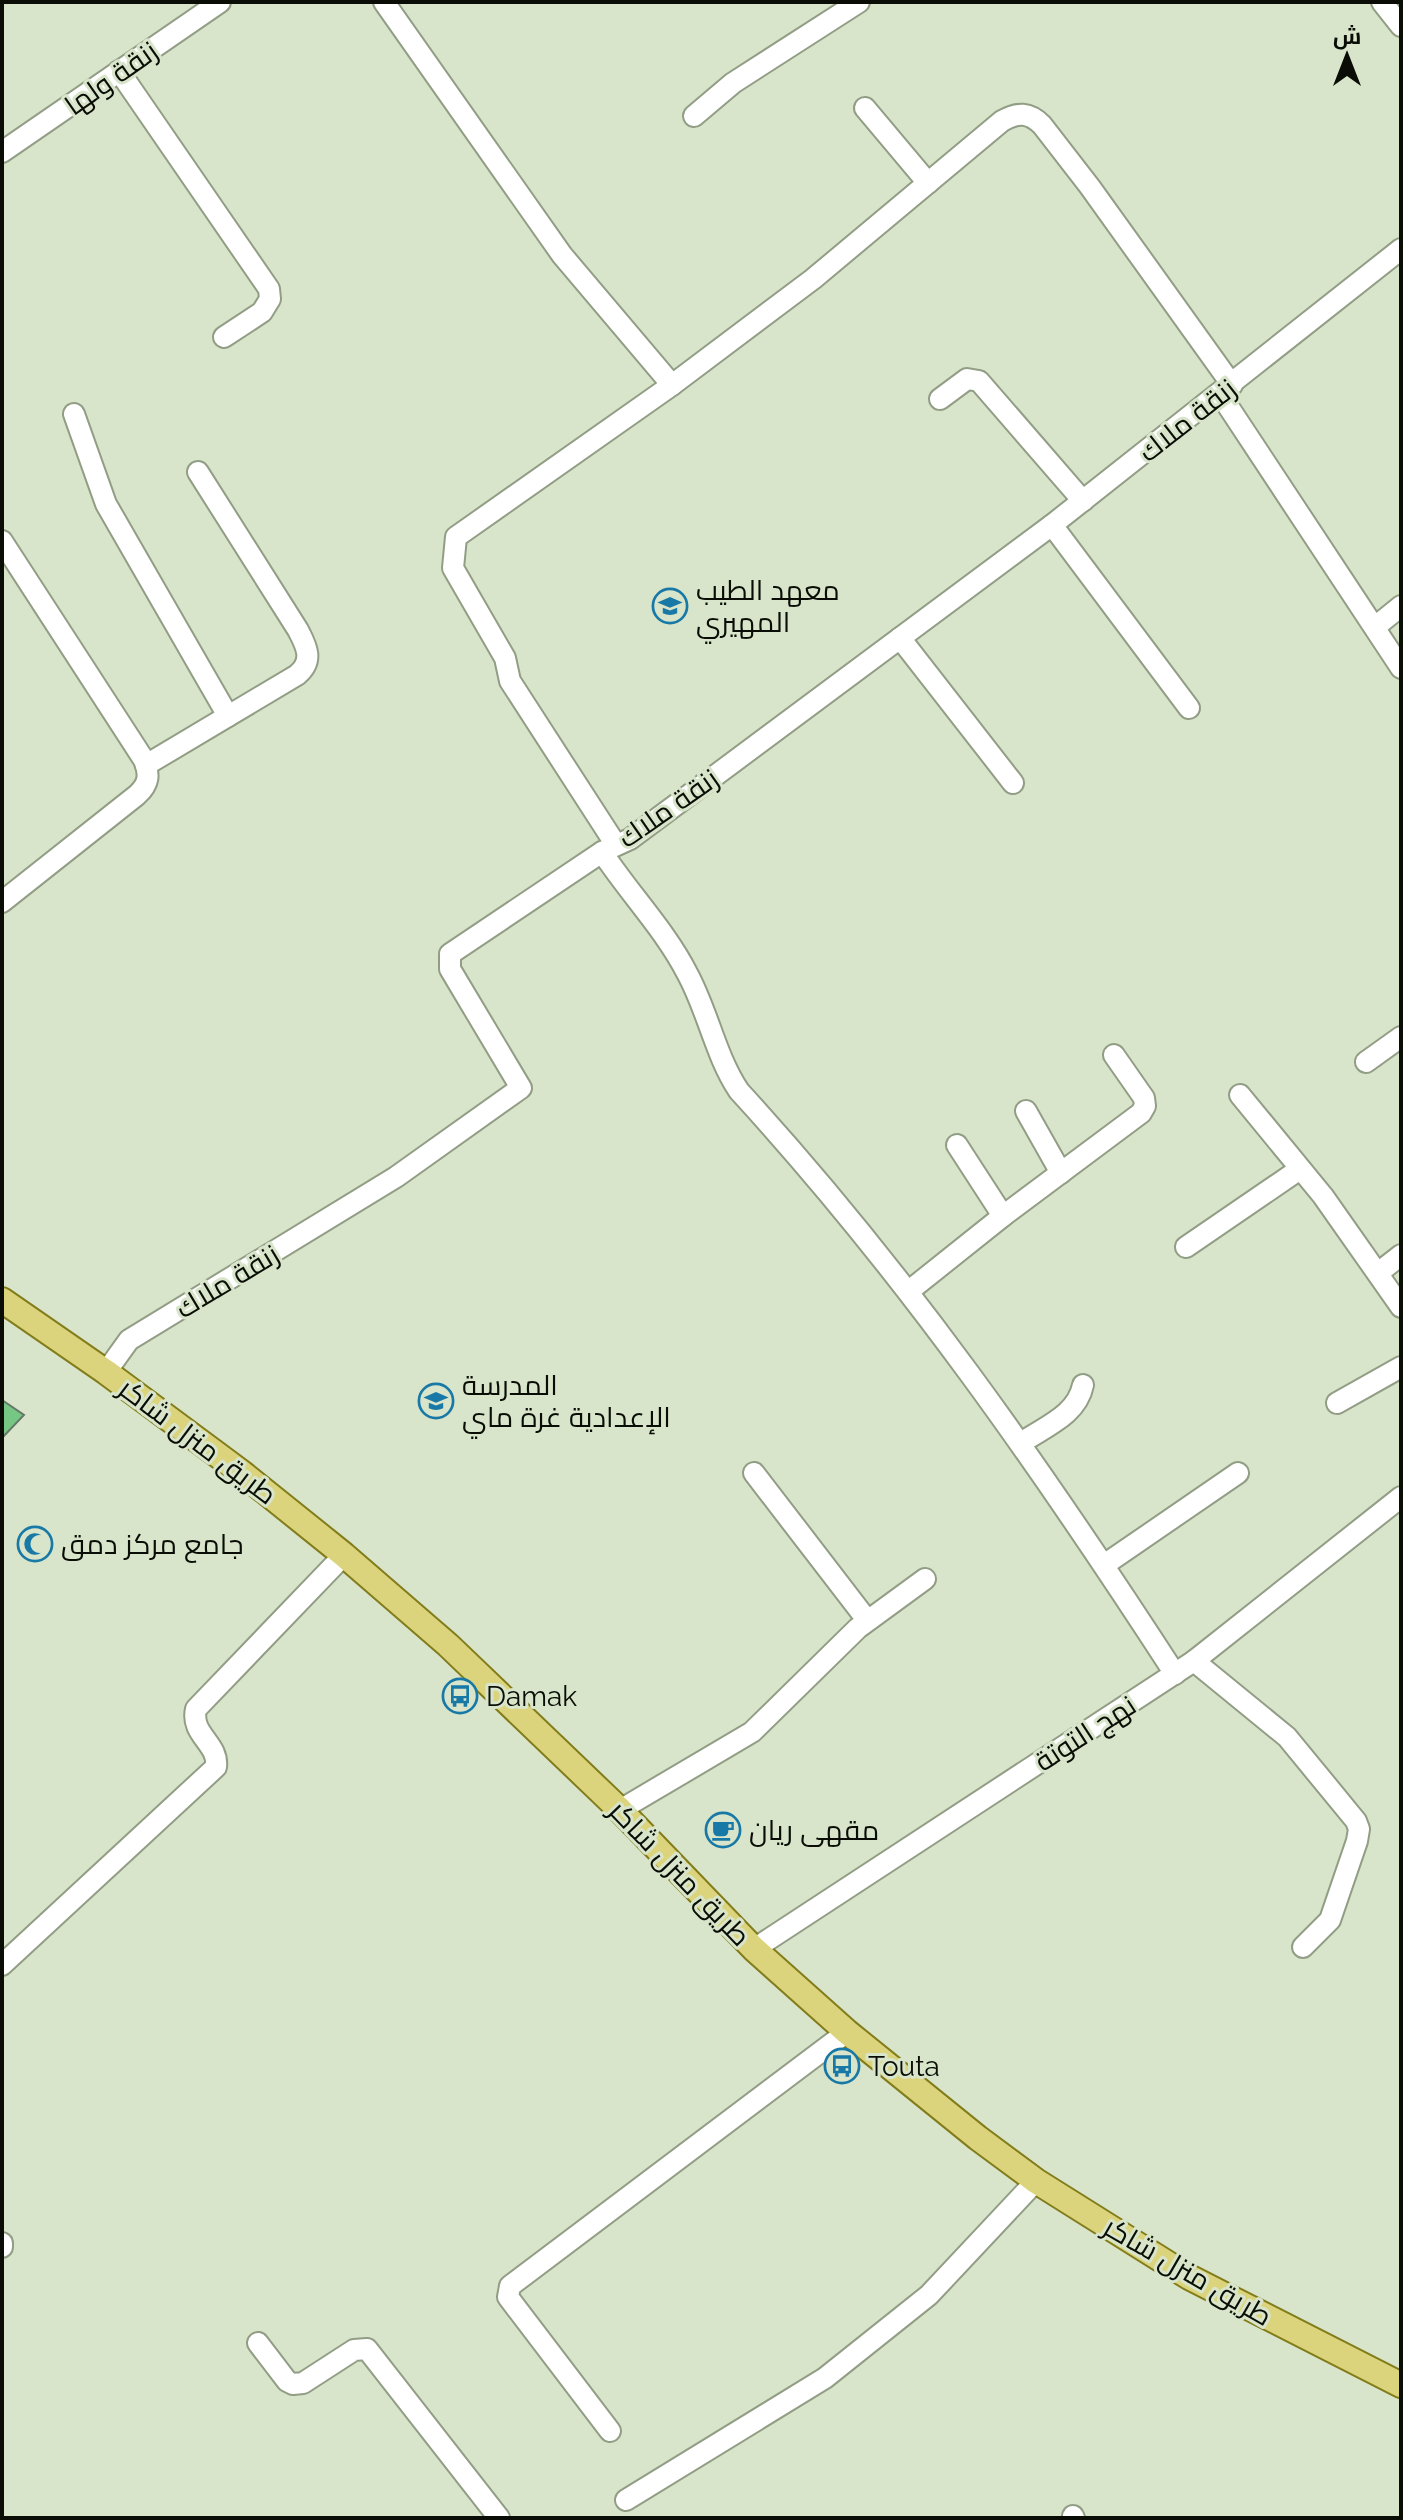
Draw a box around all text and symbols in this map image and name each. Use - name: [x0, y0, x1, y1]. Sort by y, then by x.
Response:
- north arrow: [1307, 16, 1387, 96]
- text: ش: [1333, 23, 1361, 50]
- street label: زنقة ولها: [59, 35, 164, 122]
- street label: زنقة ملاك: [1132, 372, 1243, 469]
- place label: معهد الطيب المهيري: [696, 574, 840, 644]
- school or university icon: معهد الطيب المهيري: [651, 587, 689, 625]
- street label: زنقة ملاك: [612, 762, 725, 855]
- street label: زنقة ملاك: [170, 1238, 285, 1325]
- place label: المدرسة الإعدادية غرة ماي: [462, 1369, 671, 1439]
- street label: طريق منزل شاكر: [111, 1370, 283, 1511]
- school or university icon: المدرسة الإعدادية غرة ماي: [417, 1382, 455, 1420]
- mosque icon: جامع مركز دمق: [16, 1525, 54, 1563]
- place label: جامع مركز دمق: [61, 1528, 244, 1563]
- bus stop icon: Damak: [441, 1677, 479, 1715]
- place label: Damak: [486, 1680, 577, 1713]
- street label: نهج التوتة: [1028, 1689, 1143, 1780]
- street label: طريق منزل شاكر: [601, 1793, 757, 1953]
- cafe icon: مقهى ريان: [704, 1811, 742, 1849]
- place label: مقهى ريان: [749, 1814, 879, 1847]
- bus stop icon: Touta: [823, 2047, 861, 2085]
- place label: Touta: [868, 2050, 940, 2083]
- street label: طريق منزل شاكر: [1096, 2209, 1278, 2333]

